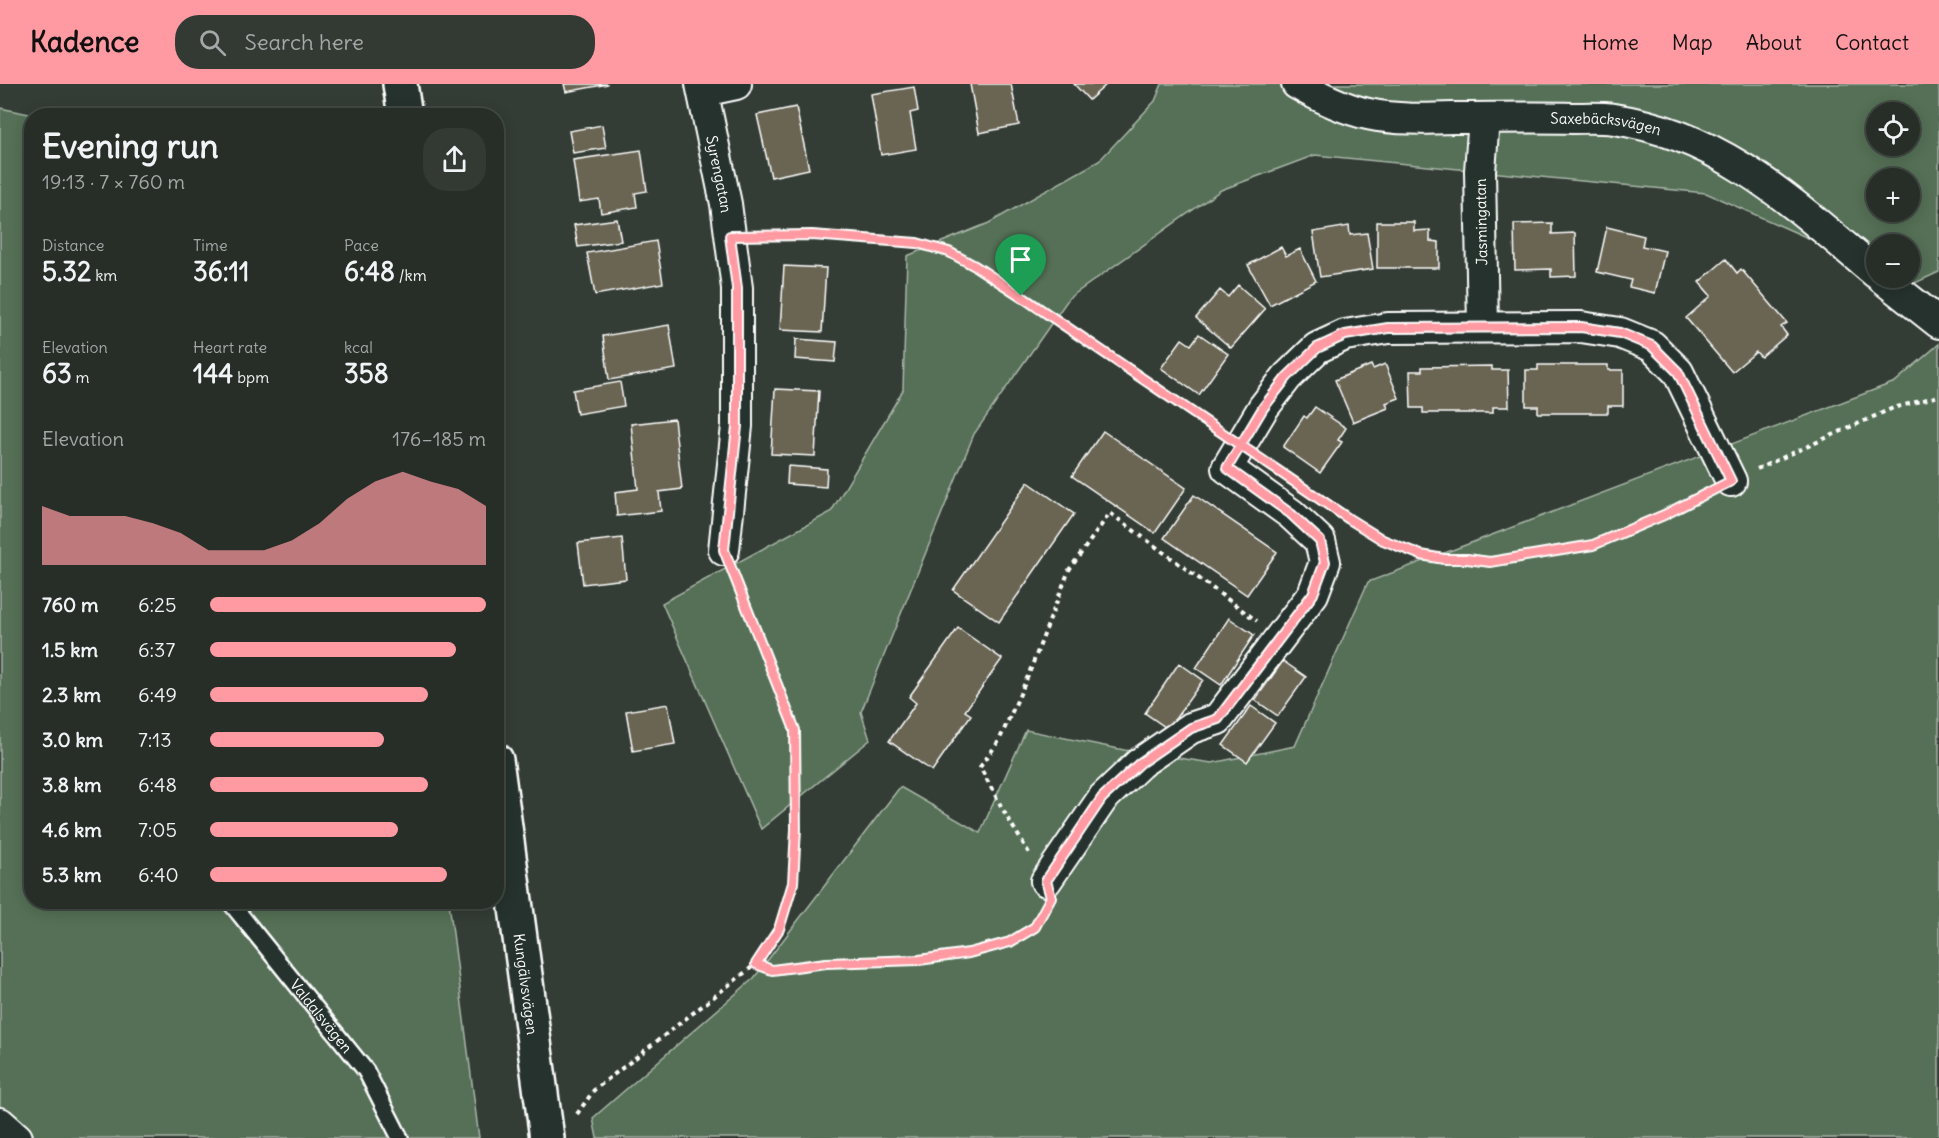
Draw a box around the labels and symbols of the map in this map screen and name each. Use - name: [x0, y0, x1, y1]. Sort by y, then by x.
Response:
- street label: Saxebäcksvägen: [1550, 108, 1664, 139]
- street label: Syrengatan: [702, 134, 737, 214]
- street label: Jasmingatan: [1471, 178, 1491, 266]
- pin: [995, 234, 1046, 296]
- street label: Kungälvsvägen: [510, 932, 542, 1036]
- street label: Valdalsvägen: [286, 975, 357, 1057]

